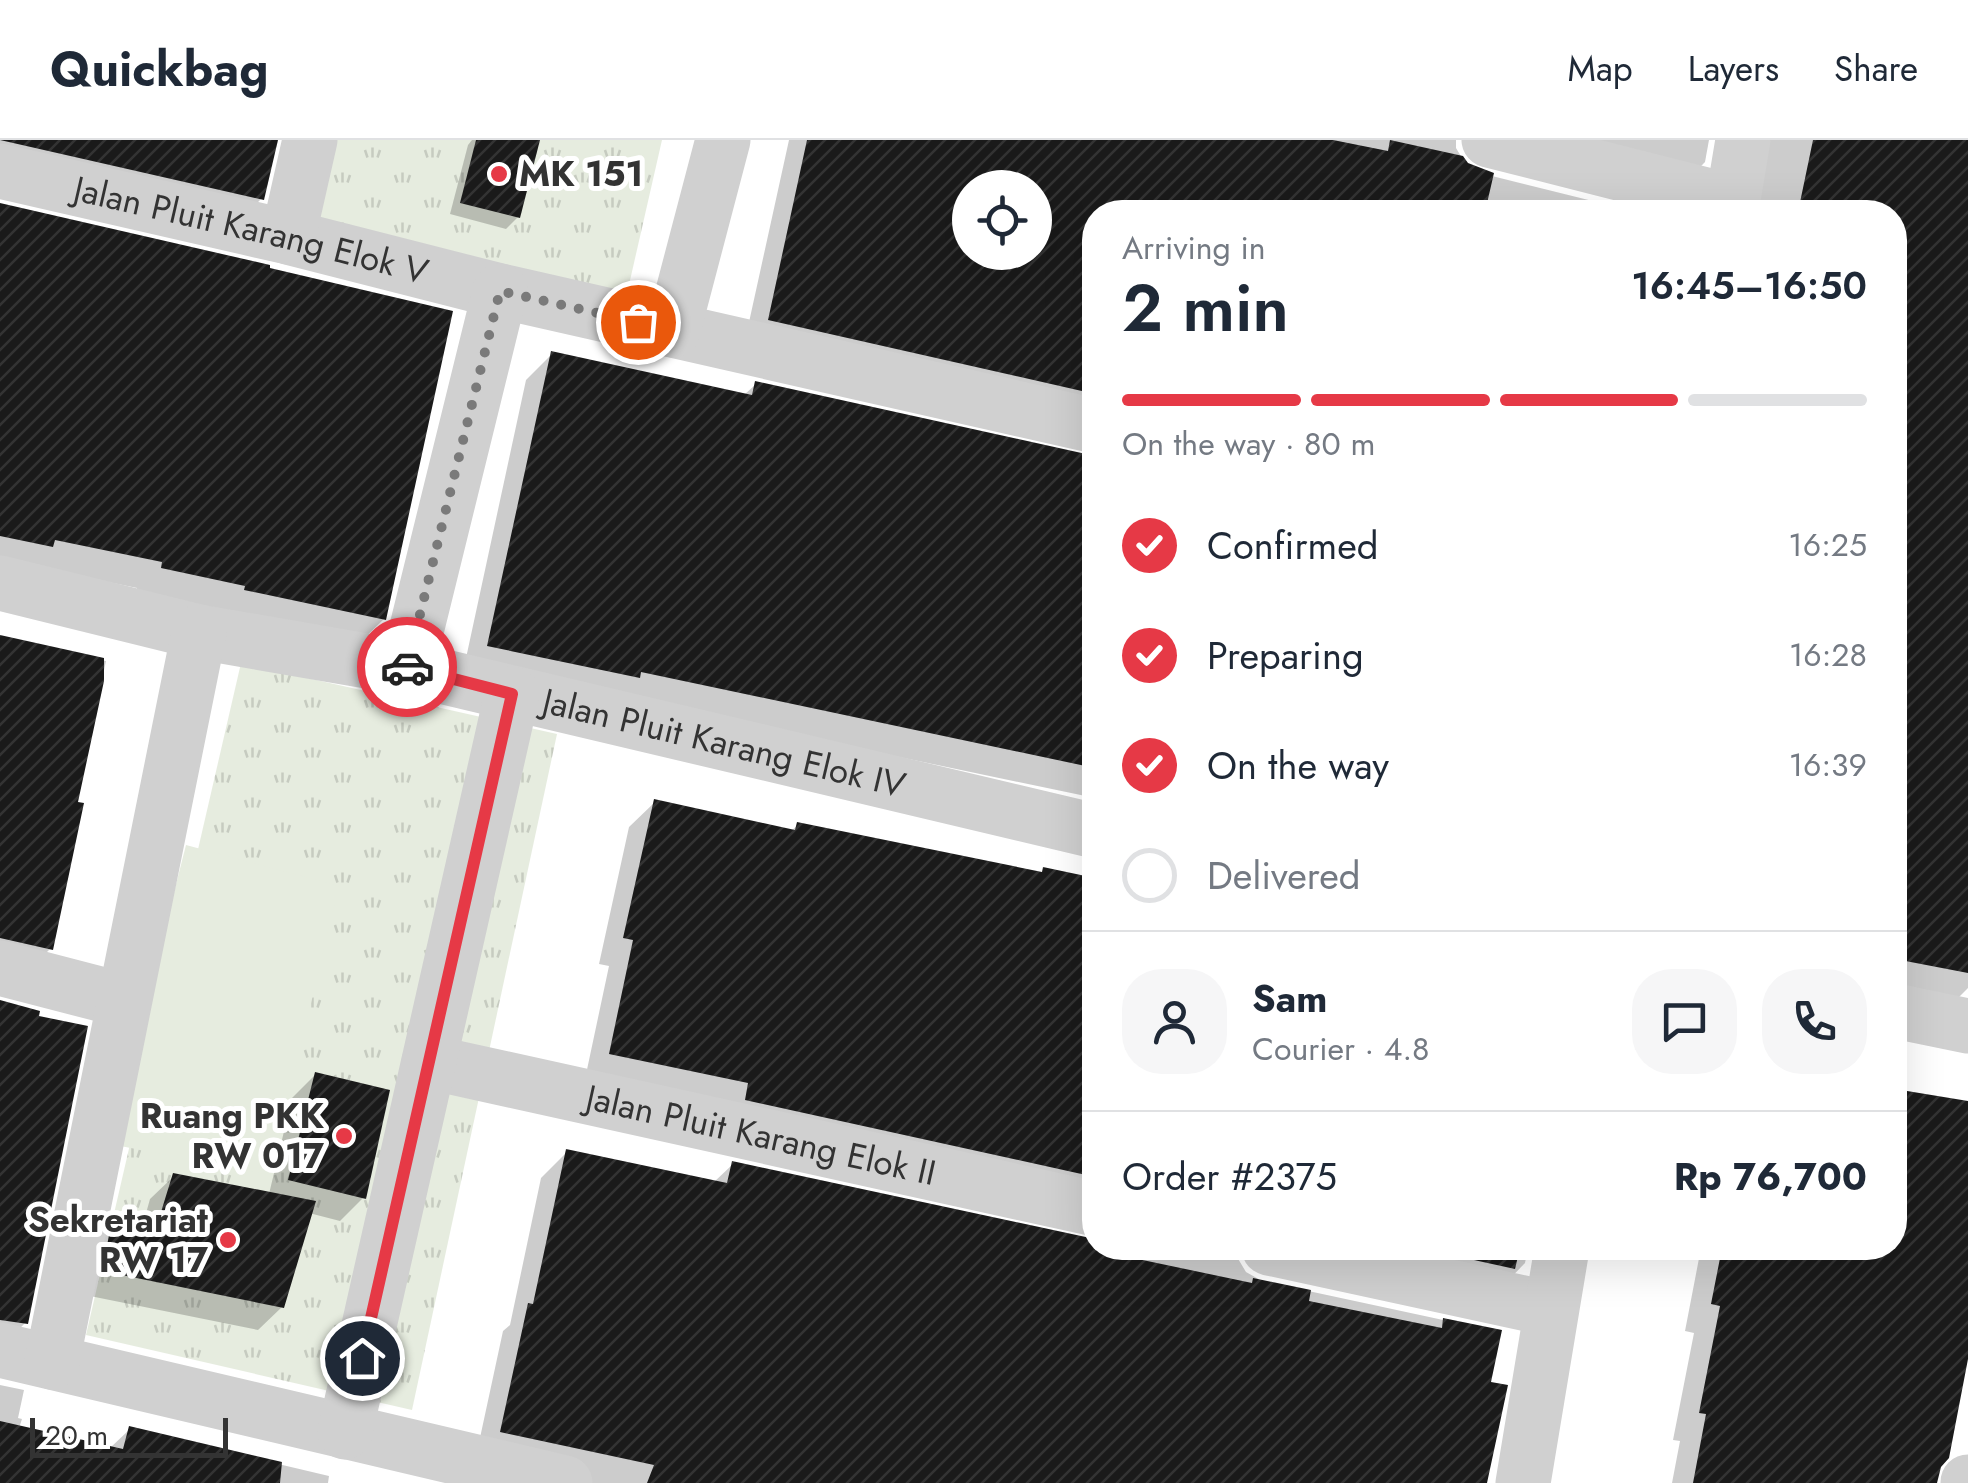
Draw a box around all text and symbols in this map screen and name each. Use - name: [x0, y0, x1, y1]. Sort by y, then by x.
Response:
- text: Quickbag: [50, 35, 268, 104]
- text: Map: [1568, 44, 1633, 94]
- text: Layers: [1688, 44, 1779, 94]
- text: Share: [1834, 44, 1918, 94]
- place label: MK 151: [519, 149, 643, 199]
- street label: Jalan Pluit Karang Elok V: [65, 163, 434, 297]
- marker: MK 151: [488, 163, 510, 185]
- map controls: [952, 170, 1052, 270]
- button: locate: [952, 170, 1052, 270]
- text: Arriving in: [1122, 225, 1266, 271]
- text: 16:45–16:50: [1631, 258, 1867, 313]
- text: 2 min: [1122, 261, 1289, 355]
- pin: [596, 280, 681, 365]
- icon: bag: [611, 295, 666, 350]
- text: On the way · 80 m: [1122, 421, 1375, 467]
- icon: check: [1122, 518, 1177, 573]
- text: Confirmed: [1207, 518, 1378, 573]
- text: 16:25: [1788, 522, 1867, 568]
- courier: [357, 617, 457, 717]
- icon: check: [1122, 628, 1177, 683]
- text: Preparing: [1207, 628, 1364, 683]
- text: 16:28: [1789, 632, 1867, 678]
- icon: car: [380, 640, 435, 695]
- street label: Jalan Pluit Karang Elok IV: [534, 675, 911, 810]
- icon: check: [1122, 738, 1177, 793]
- text: On the way: [1207, 738, 1389, 793]
- text: 16:39: [1789, 742, 1867, 788]
- text: Delivered: [1207, 848, 1360, 903]
- button: person: [1122, 969, 1227, 1074]
- button: chat: [1632, 969, 1737, 1074]
- button: phone: [1762, 969, 1867, 1074]
- text: Sam: [1252, 971, 1327, 1026]
- text: Courier · 4.8: [1252, 1026, 1429, 1072]
- street label: Jalan Pluit Karang Elok II: [578, 1072, 941, 1198]
- place label: Ruang PKK RW 017: [140, 1091, 325, 1181]
- marker: Ruang PKK RW 017: [333, 1125, 355, 1147]
- text: Order #2375: [1122, 1149, 1337, 1204]
- text: Rp 76,700: [1674, 1149, 1867, 1204]
- place label: Sekretariat RW 17: [28, 1195, 209, 1285]
- marker: Sekretariat RW 17: [217, 1229, 239, 1251]
- pin: [320, 1316, 405, 1401]
- icon: home: [335, 1331, 390, 1386]
- scale bar: [30, 1413, 228, 1458]
- text: 20 m: [45, 1415, 108, 1456]

